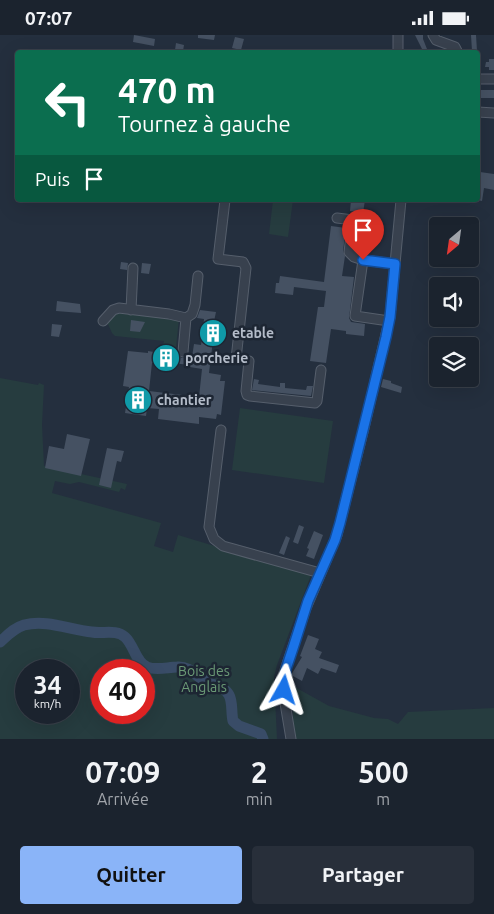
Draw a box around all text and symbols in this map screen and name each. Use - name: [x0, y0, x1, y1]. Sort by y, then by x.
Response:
- text: 07:07: [25, 7, 73, 29]
- icon: left: [35, 70, 100, 135]
- text: 470 m: [118, 70, 216, 110]
- text: Tournez à gauche: [118, 111, 291, 136]
- icon: arrive: [80, 165, 108, 193]
- text: Puis: [35, 168, 70, 190]
- pin: [342, 209, 384, 260]
- icon: arrive: [349, 216, 377, 244]
- north arrow: [429, 217, 479, 267]
- map controls: [429, 217, 479, 387]
- button: sound: [429, 277, 479, 327]
- building icon: etable: [198, 318, 228, 348]
- place label: etable: [232, 325, 274, 341]
- button: layers: [429, 337, 479, 387]
- building icon: porcherie: [151, 343, 181, 373]
- place label: porcherie: [185, 350, 248, 366]
- building icon: chantier: [123, 385, 153, 415]
- place label: chantier: [157, 392, 212, 408]
- speed limit sign: 40: [90, 659, 155, 724]
- park label: Bois des Anglais: [178, 663, 230, 695]
- position arrow: [257, 663, 309, 715]
- text: 34: [33, 671, 62, 699]
- text: km/h: [34, 697, 61, 710]
- text: 07:09: [85, 755, 160, 789]
- text: 2: [251, 755, 268, 789]
- text: 500: [358, 755, 409, 789]
- text: Arrivée: [97, 790, 149, 808]
- text: min: [246, 790, 273, 808]
- text: m: [376, 790, 390, 808]
- button: Quitter: [20, 846, 242, 904]
- button: Partager: [252, 846, 474, 904]

